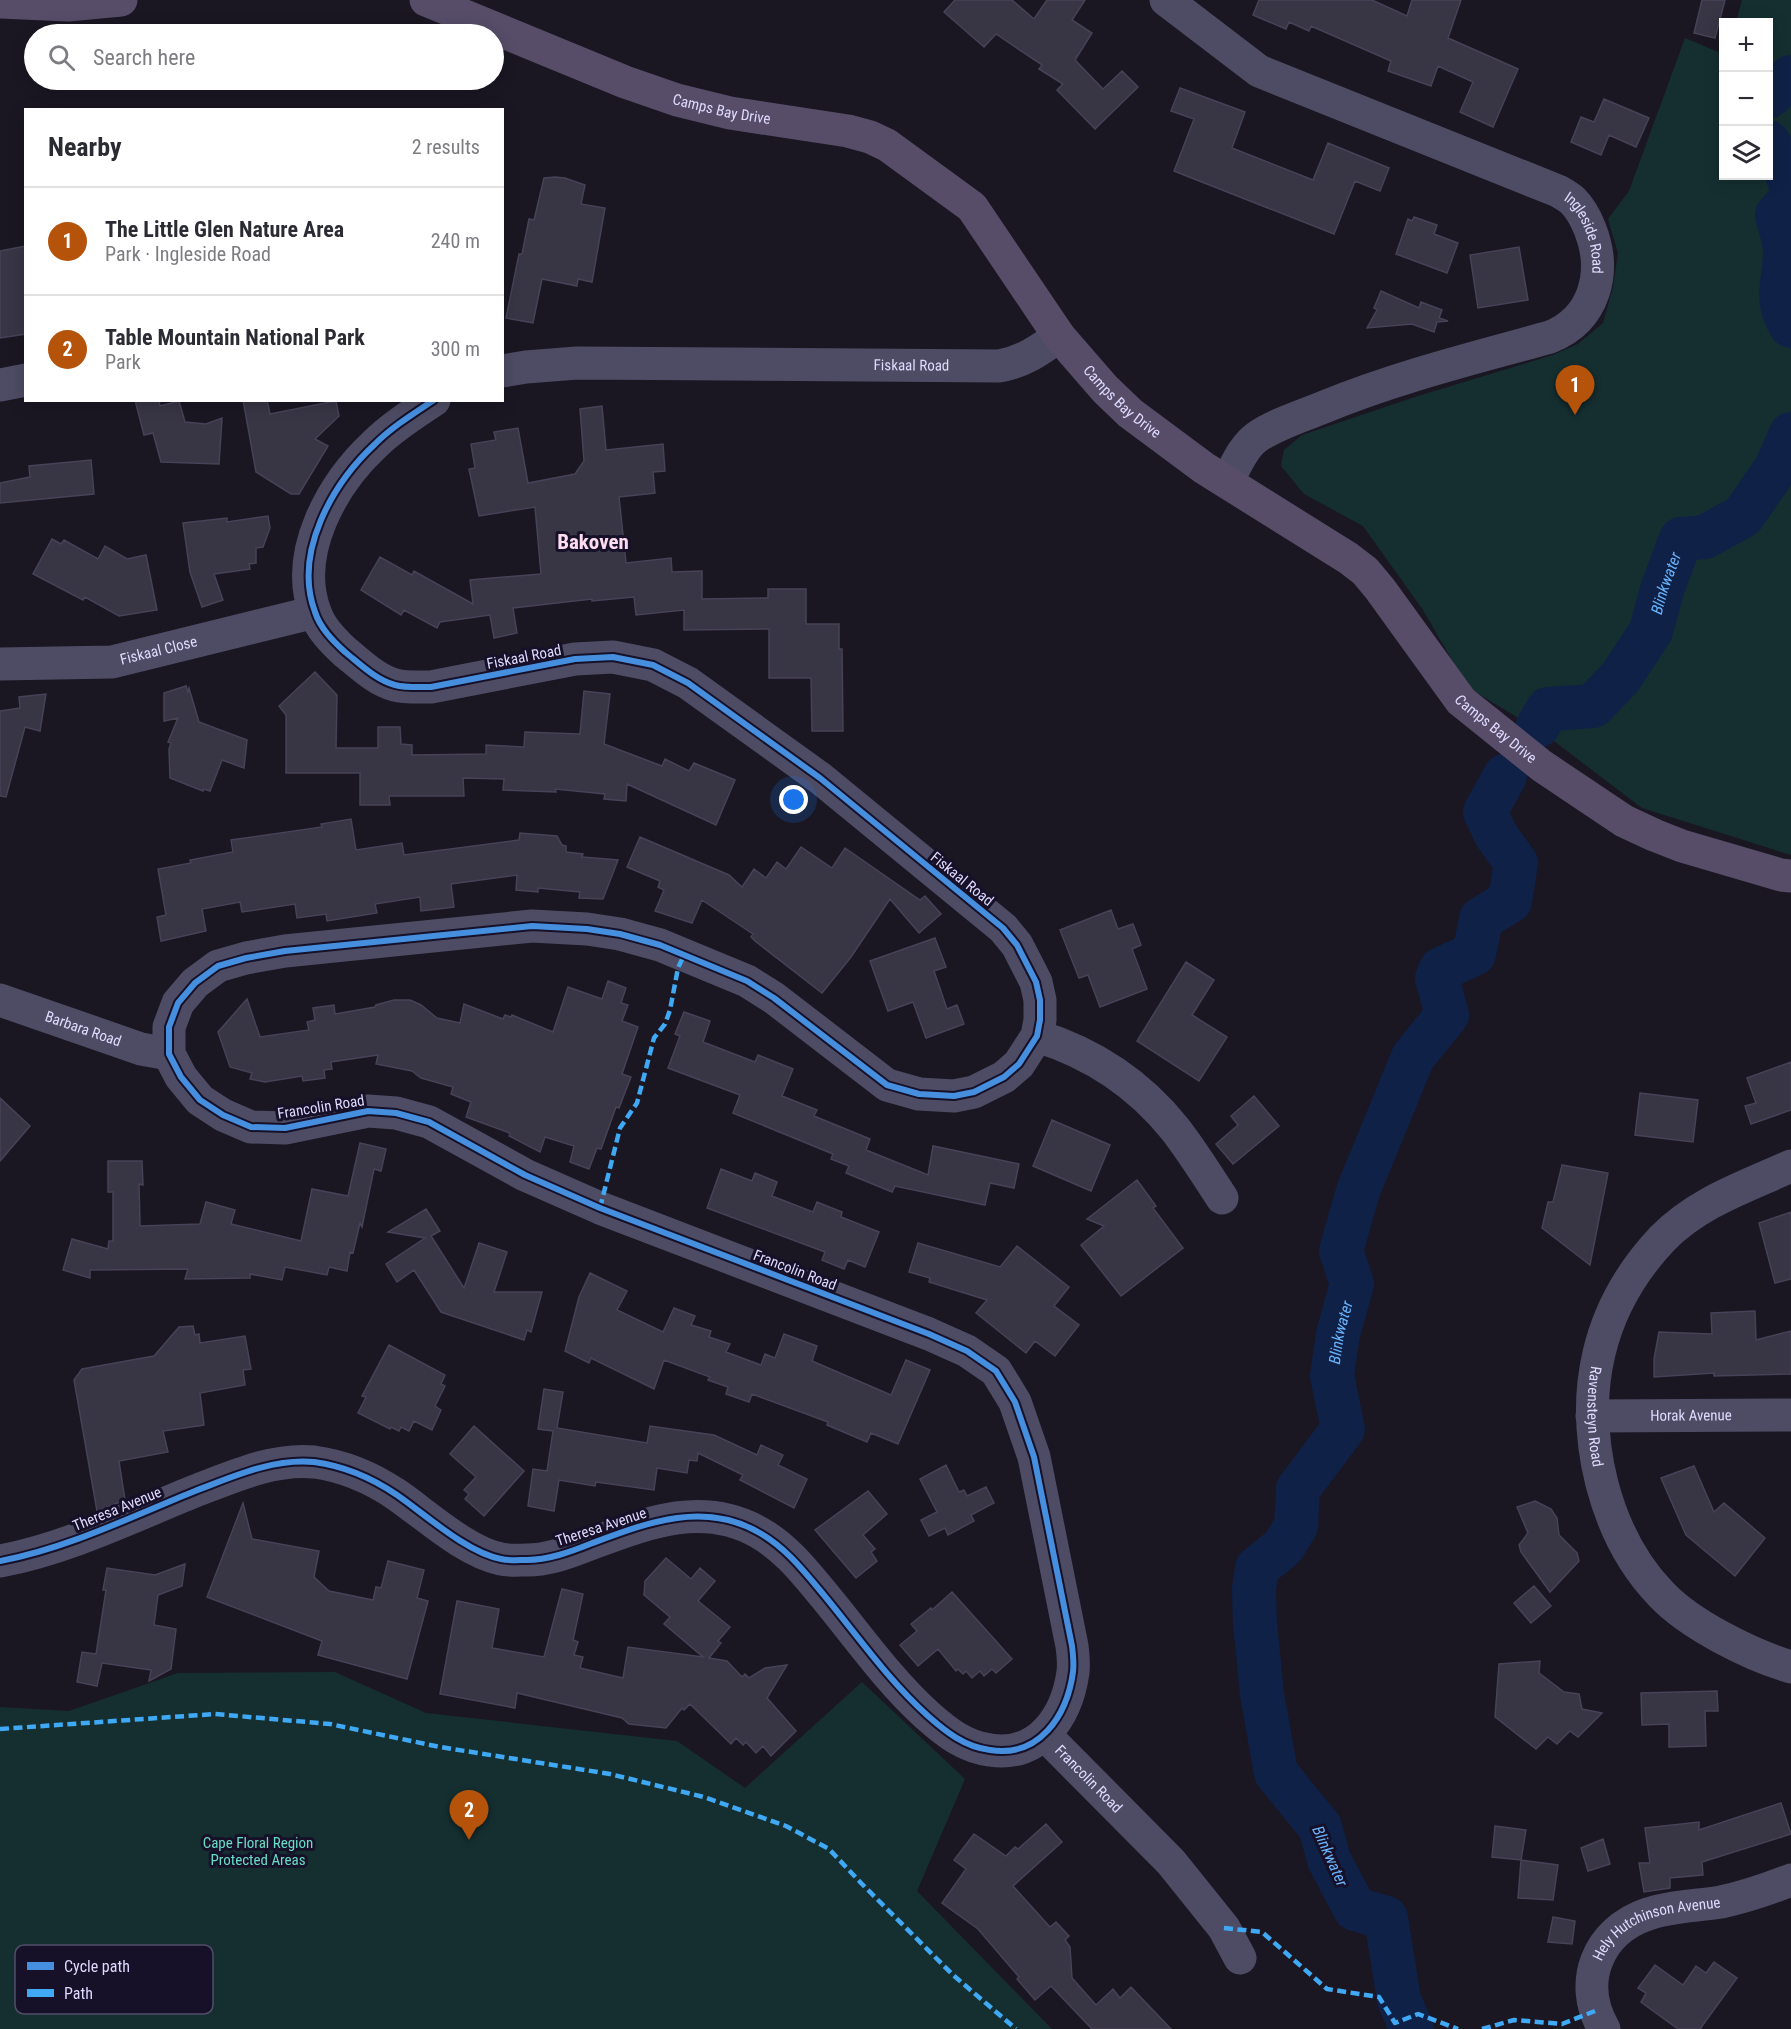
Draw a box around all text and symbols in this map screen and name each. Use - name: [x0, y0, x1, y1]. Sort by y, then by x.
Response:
- map controls: [1719, 18, 1773, 180]
- button: +: [1719, 18, 1773, 72]
- search box: [24, 24, 504, 90]
- icon: search: [45, 41, 78, 74]
- text: Search here: [93, 45, 195, 70]
- button: −: [1719, 72, 1773, 126]
- street label: Camps Bay Drive: [671, 90, 772, 128]
- button: layers: [1719, 126, 1773, 180]
- text: Nearby: [48, 132, 122, 162]
- text: 2 results: [412, 135, 480, 159]
- street label: Ingleside Road: [1561, 188, 1606, 274]
- text: The Little Glen Nature Area: [105, 217, 344, 242]
- text: 1: [62, 229, 73, 253]
- text: 240 m: [431, 229, 480, 253]
- text: Park · Ingleside Road: [105, 242, 271, 266]
- text: Table Mountain National Park: [105, 325, 365, 350]
- text: 2: [62, 337, 73, 361]
- text: 300 m: [431, 337, 480, 361]
- text: Park: [105, 350, 141, 374]
- street label: Fiskaal Road: [874, 356, 949, 375]
- street label: Camps Bay Drive: [1079, 362, 1165, 442]
- pin: 1: [1556, 366, 1594, 415]
- district label: Bakoven: [557, 530, 629, 554]
- water label: Blinkwater: [1646, 548, 1685, 616]
- street label: Fiskaal Close: [118, 632, 199, 669]
- street label: Fiskaal Road: [485, 641, 563, 673]
- street label: Camps Bay Drive: [1451, 691, 1540, 767]
- your location: [779, 785, 808, 814]
- street label: Fiskaal Road: [927, 848, 997, 910]
- street label: Barbara Road: [43, 1007, 124, 1050]
- street label: Francolin Road: [276, 1091, 366, 1123]
- street label: Francolin Road: [751, 1246, 839, 1294]
- water label: Blinkwater: [1324, 1297, 1357, 1365]
- street label: Ravensteyn Road: [1583, 1365, 1607, 1468]
- street label: Horak Avenue: [1650, 1406, 1732, 1425]
- street label: Theresa Avenue: [70, 1483, 164, 1535]
- street label: Theresa Avenue: [553, 1504, 649, 1550]
- street label: Francolin Road: [1051, 1741, 1126, 1817]
- pin: 2: [450, 1790, 488, 1840]
- water label: Blinkwater: [1308, 1823, 1352, 1890]
- park label: Cape Floral Region Protected Areas: [203, 1834, 313, 1869]
- street label: Hely Hutchinson Avenue: [1589, 1893, 1721, 1964]
- legend: [15, 1945, 213, 2014]
- text: Cycle path: [64, 1957, 130, 1976]
- text: Path: [64, 1984, 93, 2003]

